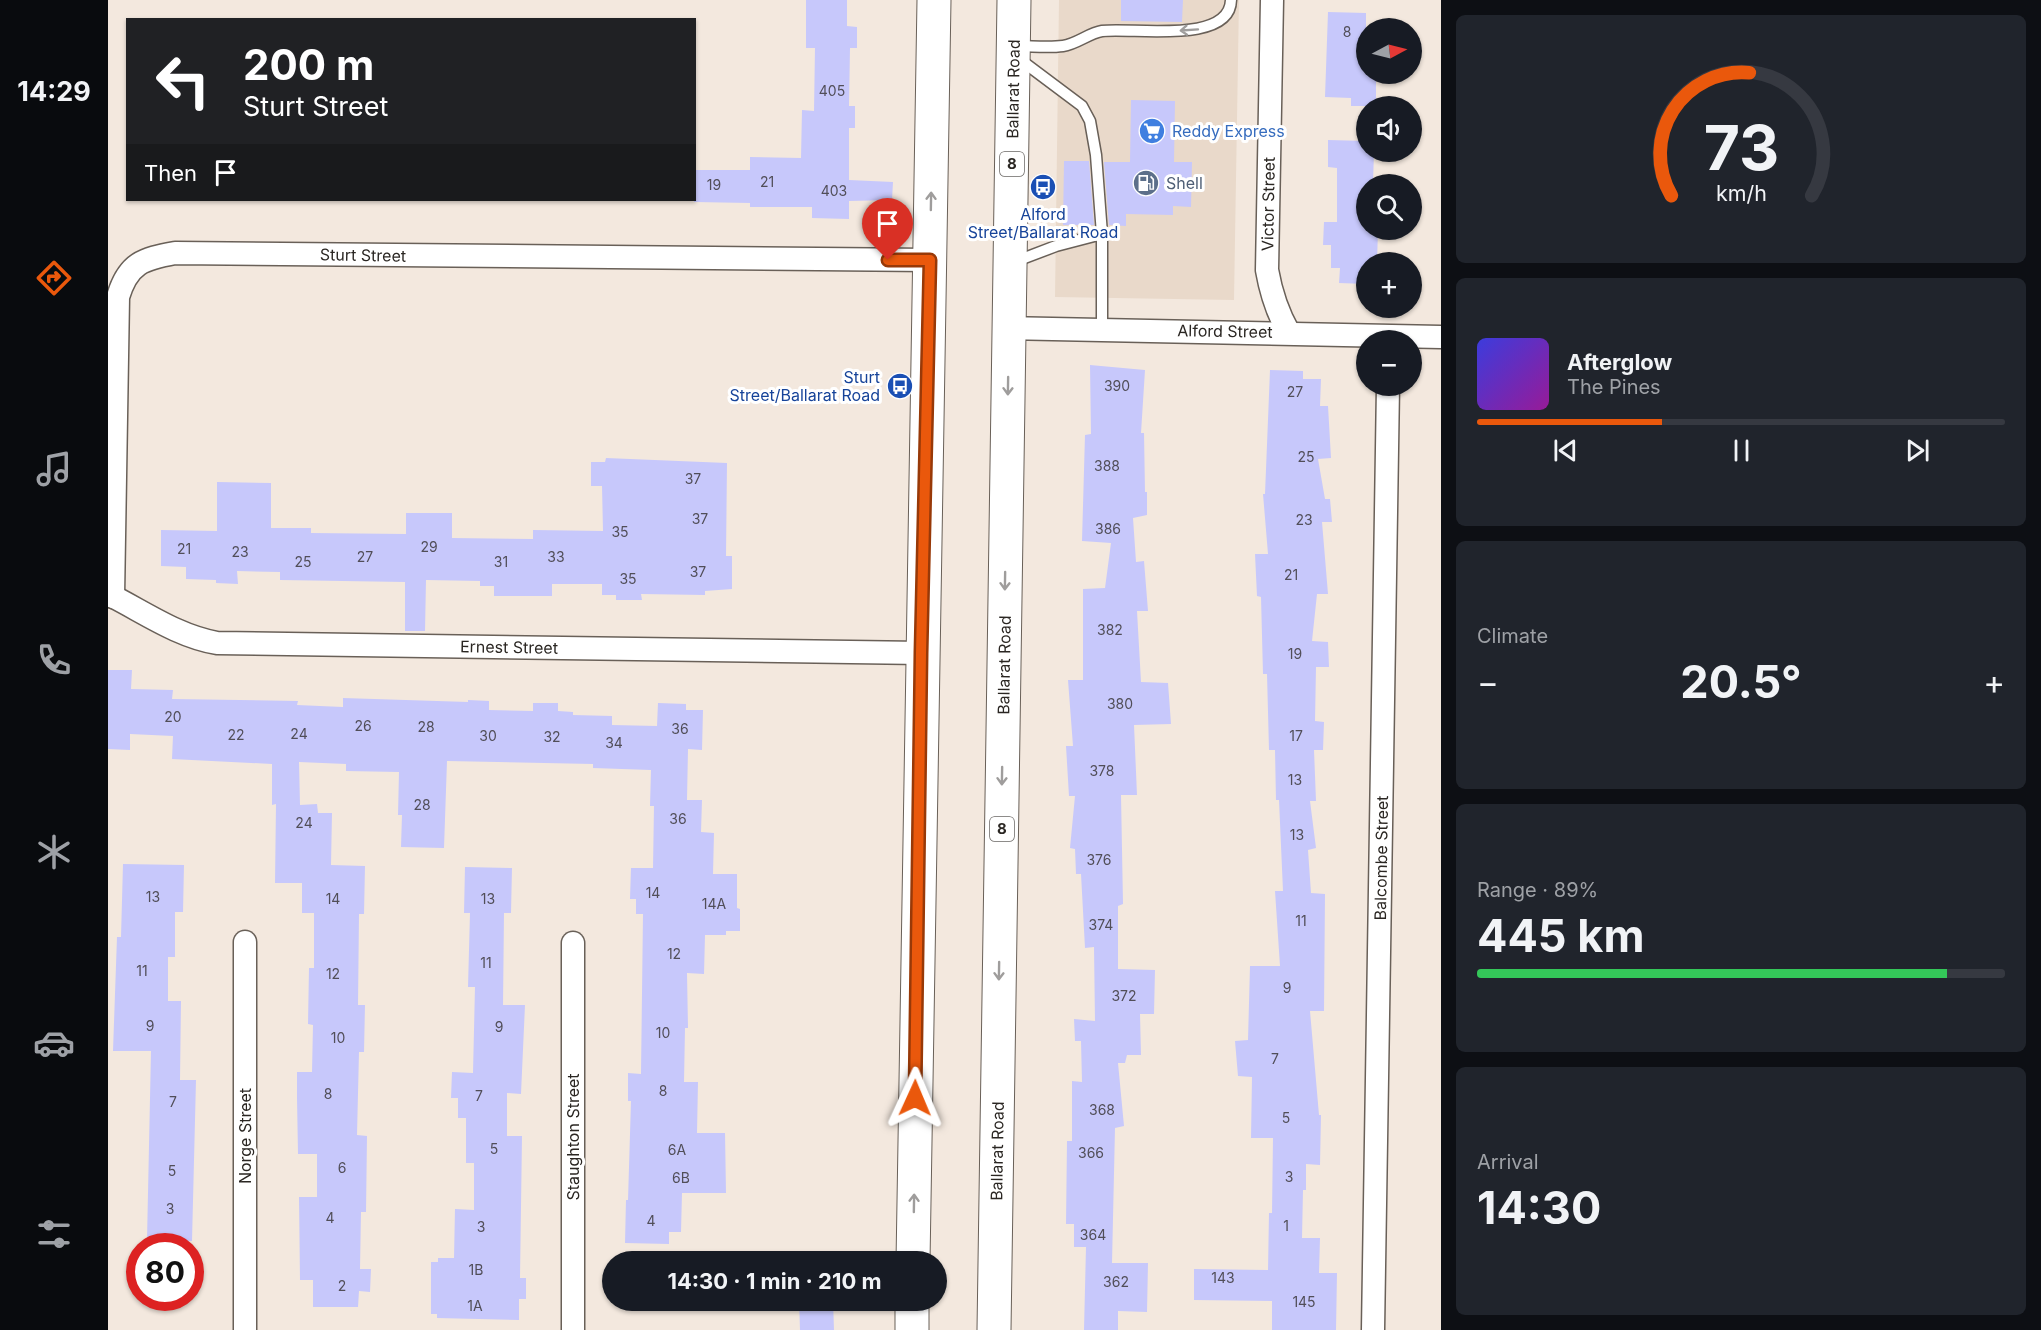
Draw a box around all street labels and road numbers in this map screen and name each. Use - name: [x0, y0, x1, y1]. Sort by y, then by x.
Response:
- street label: Ballarat Road: [1002, 39, 1024, 139]
- road number: 8: [1000, 152, 1024, 176]
- street label: Victor Street: [1257, 157, 1279, 251]
- street label: Sturt Street: [320, 244, 406, 266]
- street label: Alford Street: [1177, 320, 1273, 342]
- street label: Ballarat Road: [993, 615, 1015, 715]
- street label: Ernest Street: [460, 636, 558, 658]
- street label: Balcombe Street: [1370, 795, 1392, 921]
- road number: 8: [990, 817, 1014, 841]
- street label: Staughton Street: [563, 1073, 583, 1201]
- street label: Norge Street: [235, 1088, 255, 1184]
- street label: Ballarat Road: [986, 1101, 1008, 1201]

